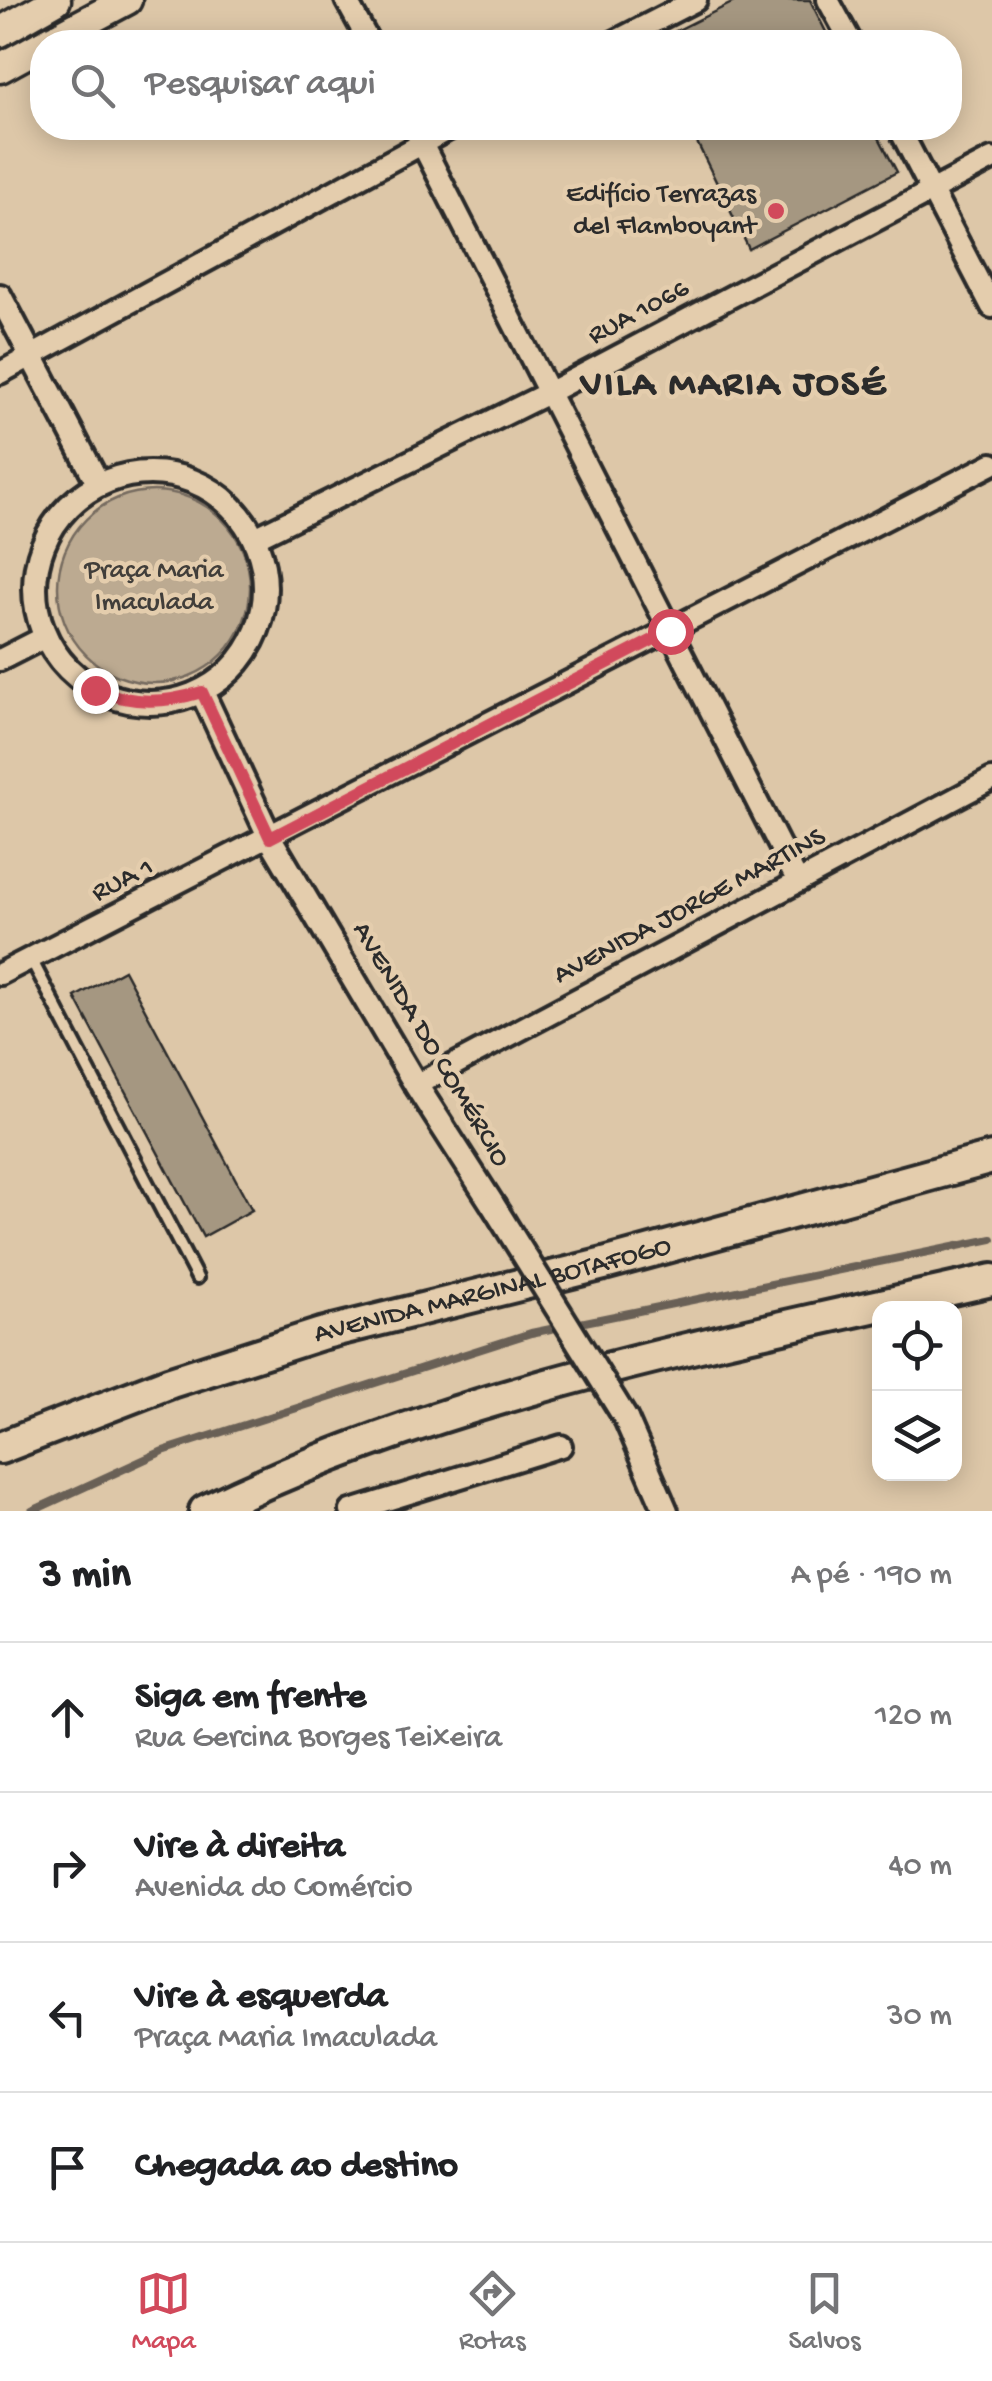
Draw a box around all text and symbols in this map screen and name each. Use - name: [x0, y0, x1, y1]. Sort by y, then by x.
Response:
- search box: [30, 30, 962, 140]
- icon: search: [65, 58, 120, 113]
- text: Pesquisar aqui: [145, 63, 376, 107]
- place label: Edifício Terrazas del Flamboyant: [566, 179, 759, 244]
- marker: Edifício Terrazas del Flamboyant: [765, 200, 787, 222]
- street label: RUA 1066: [583, 272, 696, 353]
- district label: VILA MARIA JOSÉ: [579, 364, 887, 408]
- park label: Praça Maria Imaculada: [83, 555, 225, 620]
- route start: [648, 609, 694, 655]
- route end: [73, 668, 119, 714]
- street label: AVENIDA JORGE MARTINS: [548, 821, 832, 993]
- street label: RUA 1: [86, 851, 160, 911]
- street label: AVENIDA DO COMÉRCIO: [344, 916, 516, 1174]
- street label: AVENIDA MARGINAL BOTAFOGO: [311, 1230, 675, 1352]
- map controls: [872, 1301, 962, 1481]
- button: locate: [872, 1301, 962, 1391]
- button: layers: [872, 1391, 962, 1481]
- text: 3 min: [40, 1552, 131, 1601]
- text: A pé · 190 m: [791, 1557, 952, 1595]
- text: Siga em frente: [135, 1676, 366, 1720]
- icon: ahead: [40, 1690, 95, 1745]
- text: 120 m: [875, 1698, 952, 1736]
- text: Rua Gercina Borges Teixeira: [135, 1720, 502, 1758]
- text: Vire à direita: [135, 1826, 345, 1870]
- icon: right: [40, 1840, 95, 1895]
- text: 40 m: [888, 1848, 952, 1886]
- text: Avenida do Comércio: [135, 1870, 413, 1908]
- text: Vire à esquerda: [135, 1976, 387, 2020]
- icon: left: [40, 1990, 95, 2045]
- text: 30 m: [887, 1998, 952, 2036]
- text: Praça Maria Imaculada: [135, 2020, 437, 2058]
- icon: arrive: [40, 2140, 95, 2195]
- text: Chegada ao destino: [135, 2145, 458, 2189]
- tab: Mapa: [132, 2266, 196, 2359]
- tab: Rotas: [459, 2266, 525, 2359]
- tab: Salvos: [789, 2266, 860, 2359]

